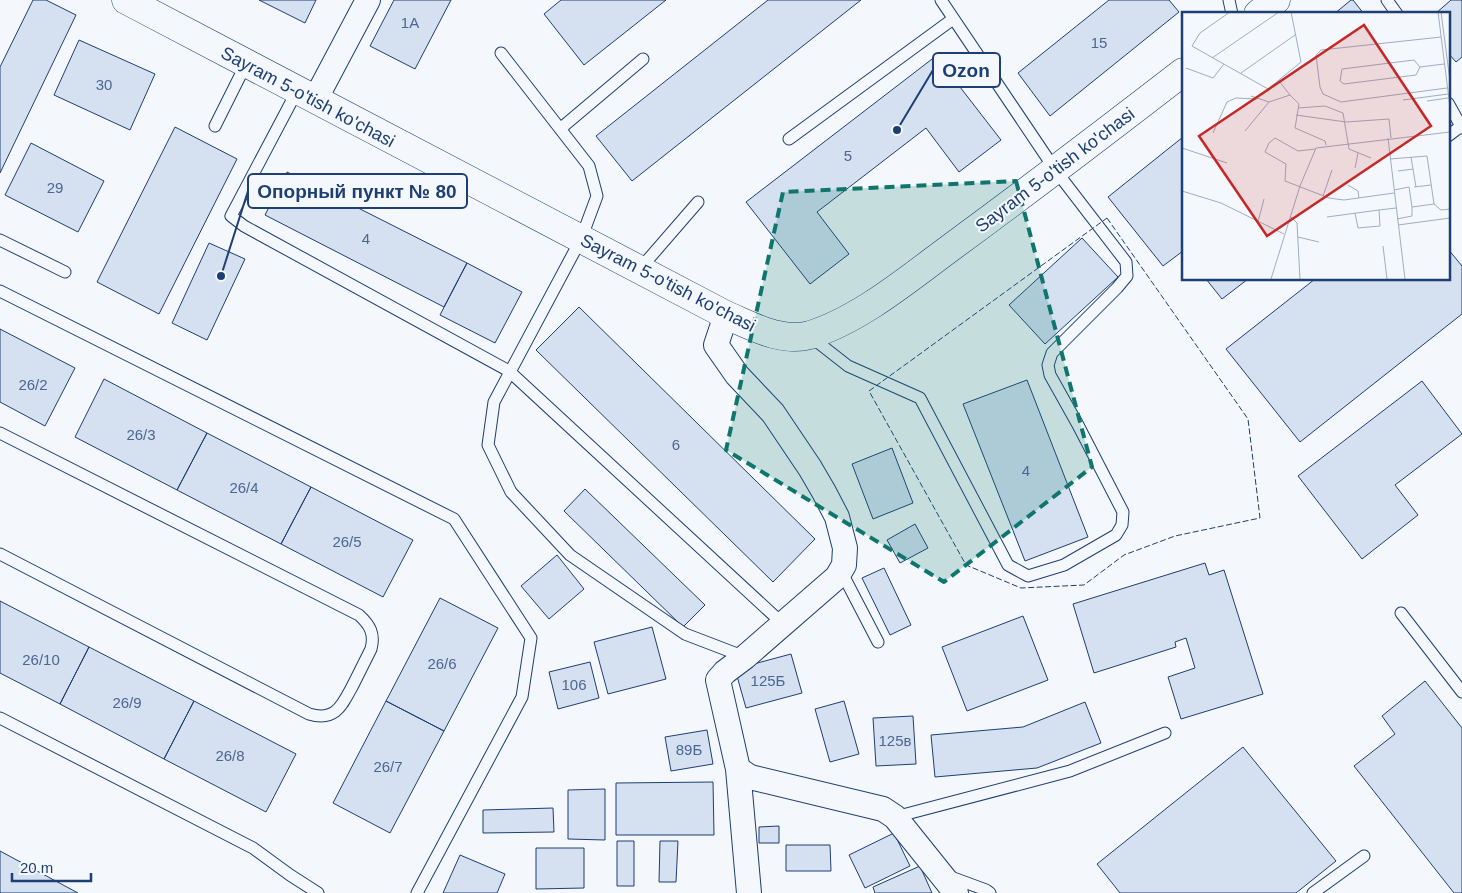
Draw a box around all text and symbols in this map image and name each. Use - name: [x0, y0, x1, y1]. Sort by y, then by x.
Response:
- inset map: [1182, 12, 1450, 280]
- house number: 1А: [401, 14, 419, 31]
- house number: 15: [1091, 34, 1107, 51]
- street label: Sayram 5-o'tish ko'chasi: [218, 43, 398, 151]
- callout: Ozon: [933, 53, 1000, 87]
- text: Ozon: [942, 60, 990, 81]
- house number: 30: [96, 76, 112, 93]
- street label: Sayram 5-o'tish ko'chasi: [972, 104, 1138, 236]
- house number: 5: [844, 147, 852, 164]
- callout: Опорный пункт № 80: [248, 174, 467, 208]
- house number: 29: [47, 179, 63, 196]
- text: Опорный пункт № 80: [257, 181, 457, 202]
- house number: 4: [362, 230, 370, 247]
- street label: Sayram 5-o'tish ko'chasi: [577, 230, 759, 336]
- house number: 26/2: [18, 376, 48, 393]
- house number: 26/3: [126, 426, 156, 443]
- house number: 6: [672, 436, 680, 453]
- house number: 4: [1022, 462, 1030, 479]
- house number: 26/4: [229, 479, 259, 496]
- house number: 26/5: [332, 533, 362, 550]
- house number: 26/10: [22, 651, 60, 668]
- house number: 26/6: [427, 655, 457, 672]
- house number: 125Б: [751, 672, 786, 689]
- house number: 106: [561, 676, 587, 693]
- house number: 26/9: [112, 694, 142, 711]
- house number: 125в: [879, 732, 912, 749]
- house number: 89Б: [676, 741, 702, 758]
- house number: 26/8: [215, 747, 245, 764]
- house number: 26/7: [373, 758, 403, 775]
- scale bar: [12, 850, 91, 882]
- text: 20 m: [20, 859, 53, 876]

